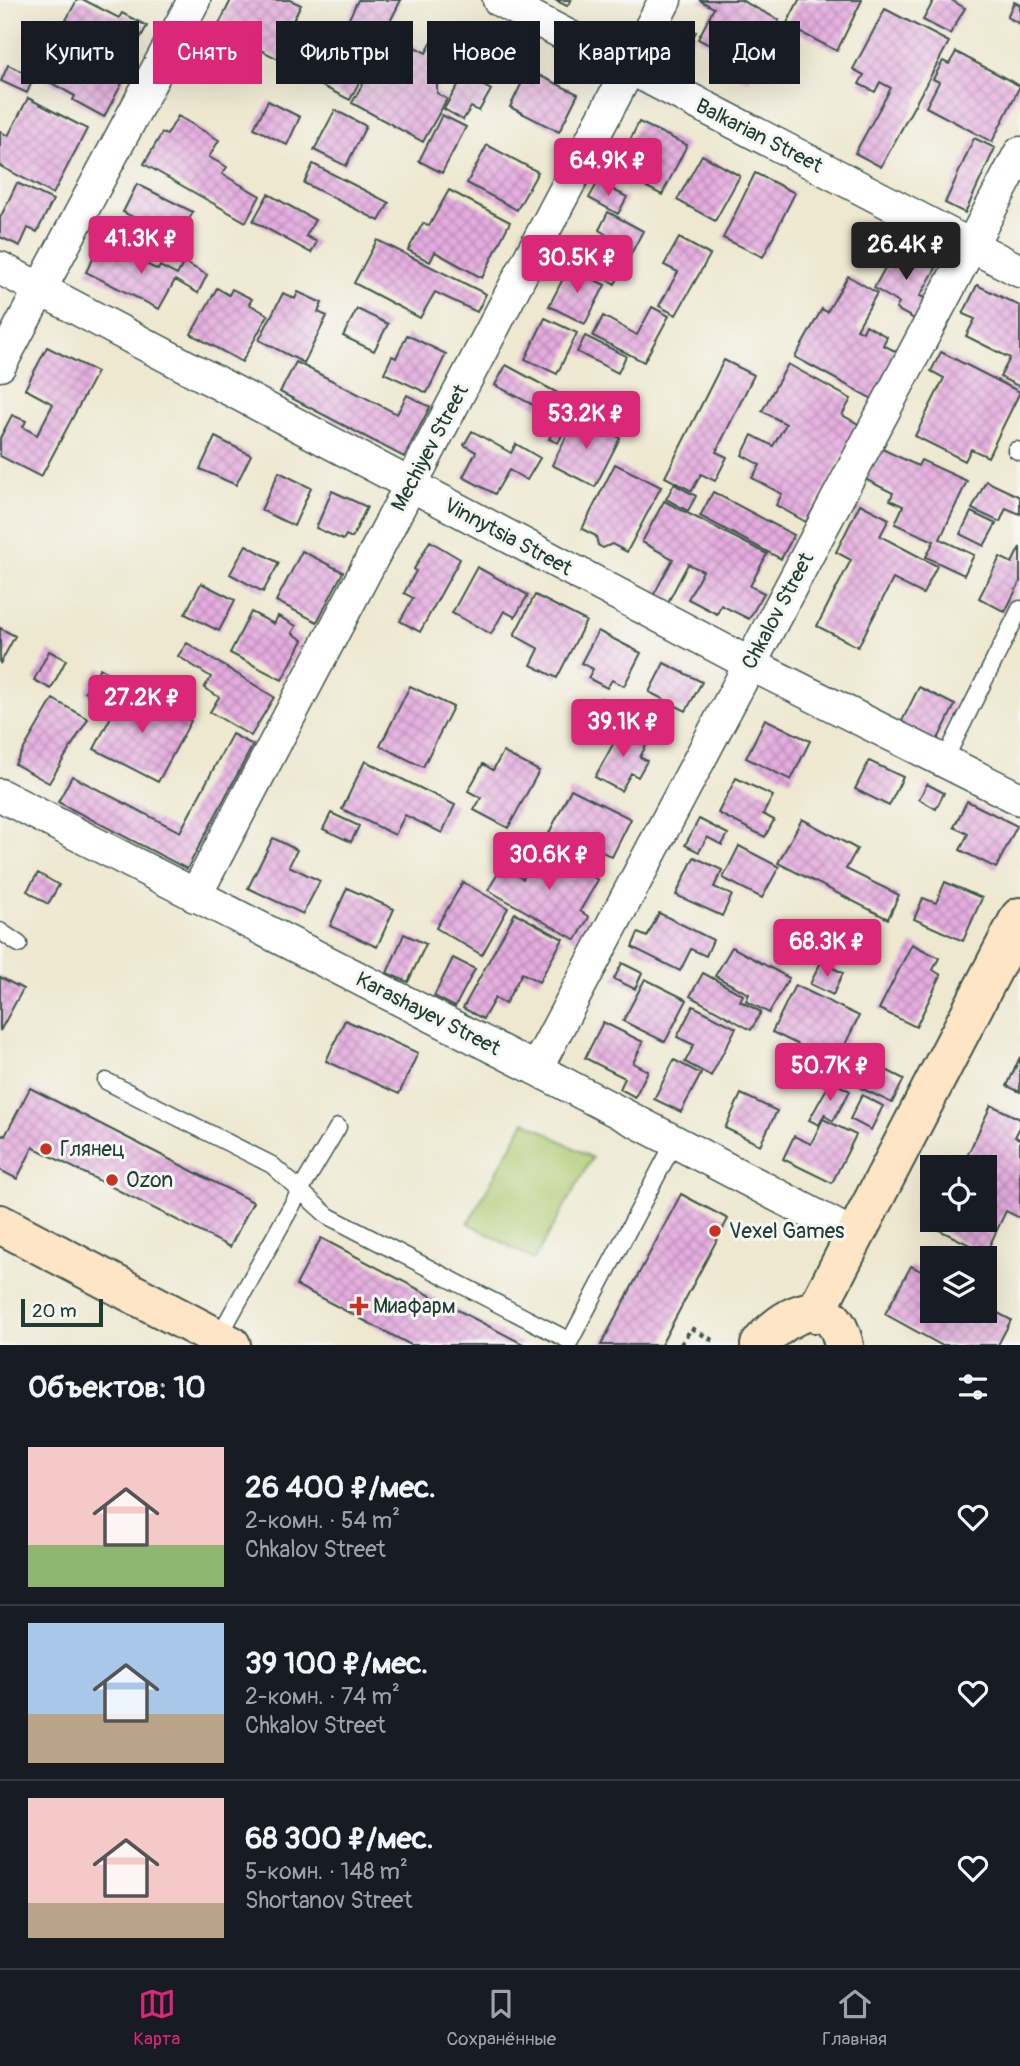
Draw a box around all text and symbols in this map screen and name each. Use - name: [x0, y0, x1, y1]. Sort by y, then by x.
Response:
- chip: Купить: [21, 21, 139, 84]
- chip: Снять: [153, 21, 262, 84]
- chip: Фильтры: [276, 21, 413, 84]
- chip: Новое: [427, 21, 540, 84]
- chip: Квартира: [554, 21, 695, 84]
- chip: Дом: [709, 21, 800, 84]
- street label: Balkarian Street: [691, 92, 828, 180]
- pin: 64.9K ₽: [543, 138, 673, 198]
- text: 64.9K ₽: [570, 146, 646, 175]
- pin: 41.3K ₽: [76, 216, 206, 276]
- pin: 26.4K ₽: [841, 222, 971, 282]
- text: 41.3K ₽: [105, 224, 177, 253]
- text: 26.4K ₽: [867, 230, 945, 259]
- pin: 30.5K ₽: [512, 236, 642, 295]
- text: 30.5K ₽: [538, 243, 616, 272]
- street label: Mechiyev Street: [385, 379, 475, 516]
- pin: 53.2K ₽: [521, 392, 651, 451]
- text: 53.2K ₽: [548, 399, 624, 428]
- street label: Vinnytsia Street: [439, 492, 577, 582]
- street label: Chkalov Street: [736, 547, 820, 674]
- pin: 27.2K ₽: [77, 676, 207, 735]
- text: 27.2K ₽: [104, 683, 180, 712]
- pin: 39.1K ₽: [558, 700, 688, 759]
- text: 39.1K ₽: [587, 707, 659, 736]
- pin: 30.6K ₽: [484, 832, 614, 892]
- text: 30.6K ₽: [509, 840, 589, 869]
- pin: 68.3K ₽: [762, 920, 892, 979]
- text: 68.3K ₽: [789, 927, 865, 956]
- street label: Karashaуev Street: [351, 966, 505, 1062]
- pin: 50.7K ₽: [765, 1044, 895, 1103]
- text: 50.7K ₽: [791, 1051, 869, 1080]
- place label: Глянец: [60, 1136, 125, 1163]
- marker: Глянец: [38, 1141, 54, 1157]
- map controls: [920, 1155, 997, 1323]
- button: locate: [920, 1155, 997, 1232]
- place label: Ozon: [126, 1167, 173, 1194]
- marker: Ozon: [104, 1172, 120, 1188]
- place label: Vexel Games: [729, 1218, 845, 1245]
- marker: Vexel Games: [707, 1223, 723, 1239]
- button: layers: [920, 1246, 997, 1323]
- place label: Миафарм: [373, 1293, 456, 1320]
- scale bar: [21, 1296, 103, 1328]
- marker: Миафарм: [351, 1298, 367, 1314]
- text: 20 m: [32, 1299, 77, 1323]
- icon: filters: [954, 1368, 992, 1406]
- text: Объектов: 10: [28, 1369, 206, 1406]
- text: 26 400 ₽/мес.: [245, 1469, 436, 1506]
- icon: home: [84, 1475, 168, 1559]
- icon: heart: [954, 1498, 992, 1536]
- text: 2-комн. · 54 m²: [245, 1506, 400, 1535]
- text: Chkalov Street: [245, 1535, 386, 1564]
- text: 39 100 ₽/мес.: [245, 1645, 428, 1682]
- icon: home: [84, 1651, 168, 1735]
- icon: heart: [954, 1674, 992, 1712]
- text: 2-комн. · 74 m²: [245, 1682, 400, 1711]
- text: Chkalov Street: [245, 1711, 386, 1740]
- text: 68 300 ₽/мес.: [245, 1820, 433, 1857]
- icon: home: [84, 1826, 168, 1910]
- icon: heart: [954, 1849, 992, 1887]
- text: 5-комн. · 148 m²: [245, 1857, 408, 1886]
- text: Shortanov Street: [245, 1886, 413, 1915]
- tab: Карта: [133, 1985, 180, 2051]
- tab: Сохранённые: [447, 1985, 556, 2051]
- tab: Главная: [822, 1985, 887, 2051]

